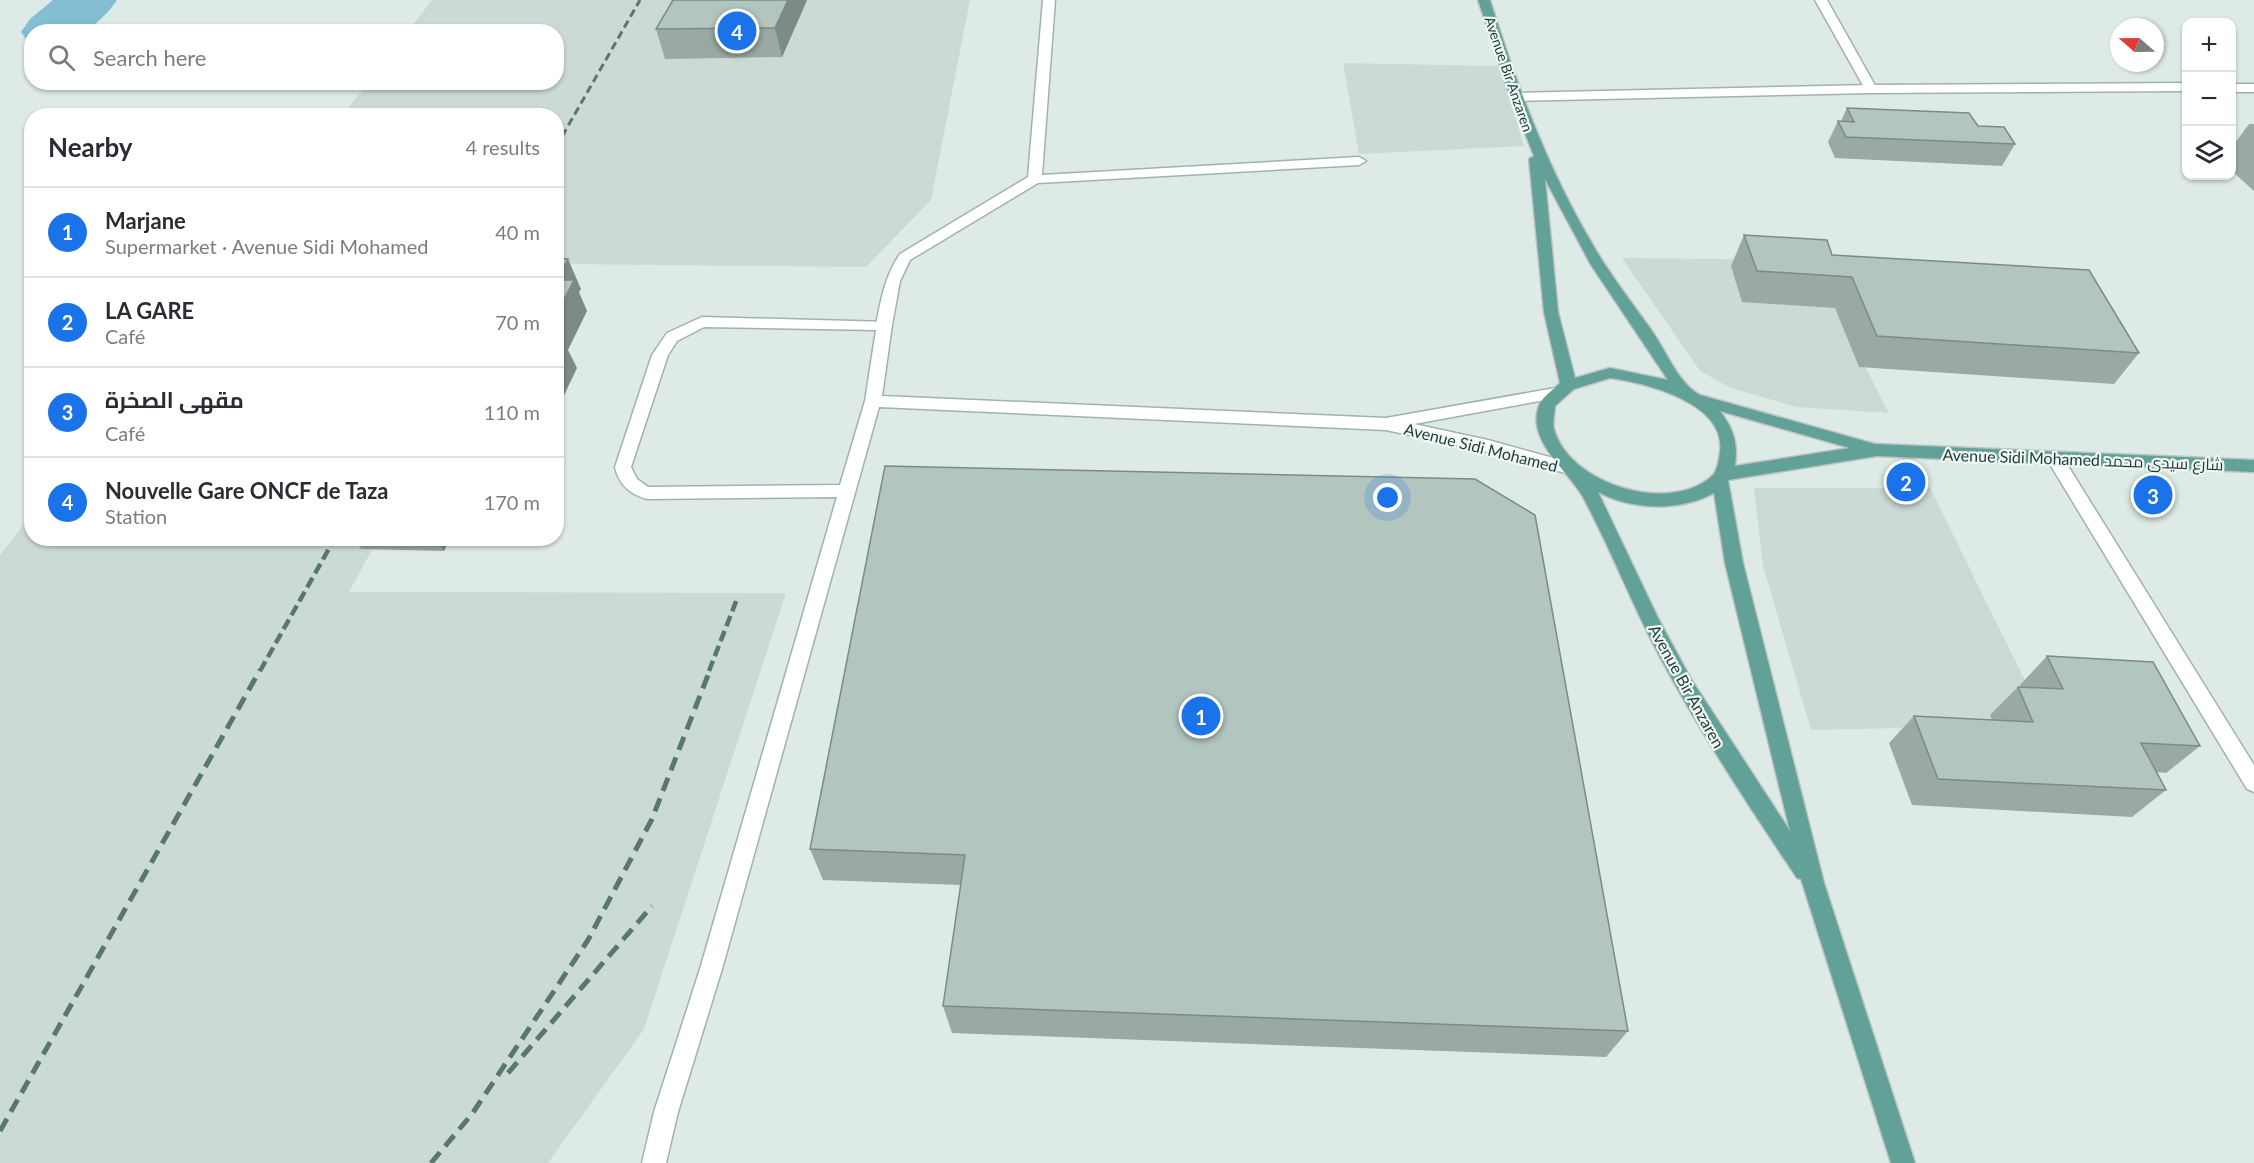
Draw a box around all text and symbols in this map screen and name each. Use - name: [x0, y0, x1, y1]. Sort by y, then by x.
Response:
- pin: 4: [718, 9, 756, 54]
- street label: Avenue Bir Anzaren: [1481, 14, 1537, 134]
- north arrow: [2110, 18, 2164, 72]
- map controls: [2182, 18, 2236, 180]
- button: +: [2182, 18, 2236, 72]
- search box: [24, 24, 564, 90]
- icon: search: [45, 41, 78, 74]
- text: Search here: [93, 44, 206, 71]
- button: −: [2182, 72, 2236, 126]
- button: layers: [2182, 126, 2236, 180]
- text: Nearby: [48, 131, 133, 163]
- text: 4 results: [465, 135, 540, 159]
- text: Marjane: [105, 207, 186, 234]
- text: 1: [62, 220, 73, 244]
- text: 40 m: [495, 220, 540, 244]
- text: Supermarket · Avenue Sidi Mohamed: [105, 234, 428, 258]
- text: LA GARE: [105, 297, 194, 324]
- text: 2: [62, 310, 73, 334]
- text: 70 m: [495, 310, 540, 334]
- text: Café: [105, 324, 145, 348]
- text: مقهى الصخرة: [105, 386, 244, 413]
- text: 3: [62, 400, 73, 424]
- text: 110 m: [484, 400, 540, 424]
- street label: Avenue Sidi Mohamed: [1402, 419, 1560, 475]
- text: Café: [105, 421, 145, 445]
- street label: Avenue Sidi Mohamed شارع سيدي محمد: [1942, 445, 2224, 478]
- pin: 2: [1886, 460, 1926, 504]
- pin: 3: [2134, 472, 2172, 518]
- text: Nouvelle Gare ONCF de Taza: [105, 477, 388, 504]
- your location: [1373, 483, 1402, 512]
- text: 4: [62, 490, 73, 514]
- text: 170 m: [484, 490, 540, 514]
- text: Station: [105, 504, 167, 528]
- street label: Avenue Bir Anzaren: [1645, 621, 1729, 751]
- pin: 1: [1182, 694, 1220, 738]

